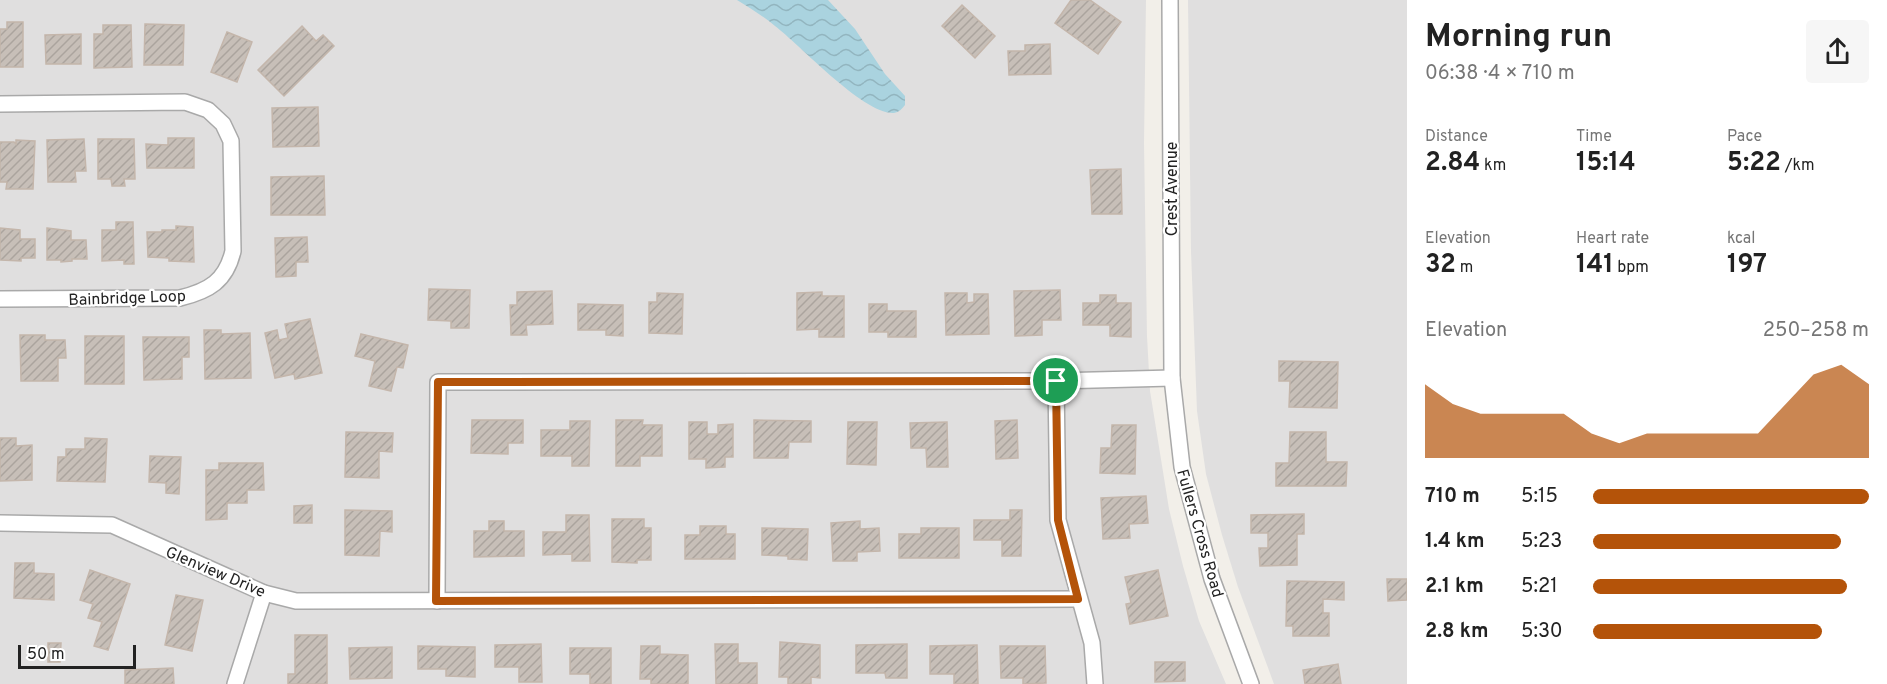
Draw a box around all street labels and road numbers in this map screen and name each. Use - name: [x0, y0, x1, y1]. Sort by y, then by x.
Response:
- street label: Crest Avenue: [1163, 142, 1183, 236]
- street label: Bainbridge Loop: [68, 287, 186, 311]
- street label: Fullers Cross Road: [1171, 467, 1227, 600]
- street label: Glenview Drive: [162, 543, 268, 603]

